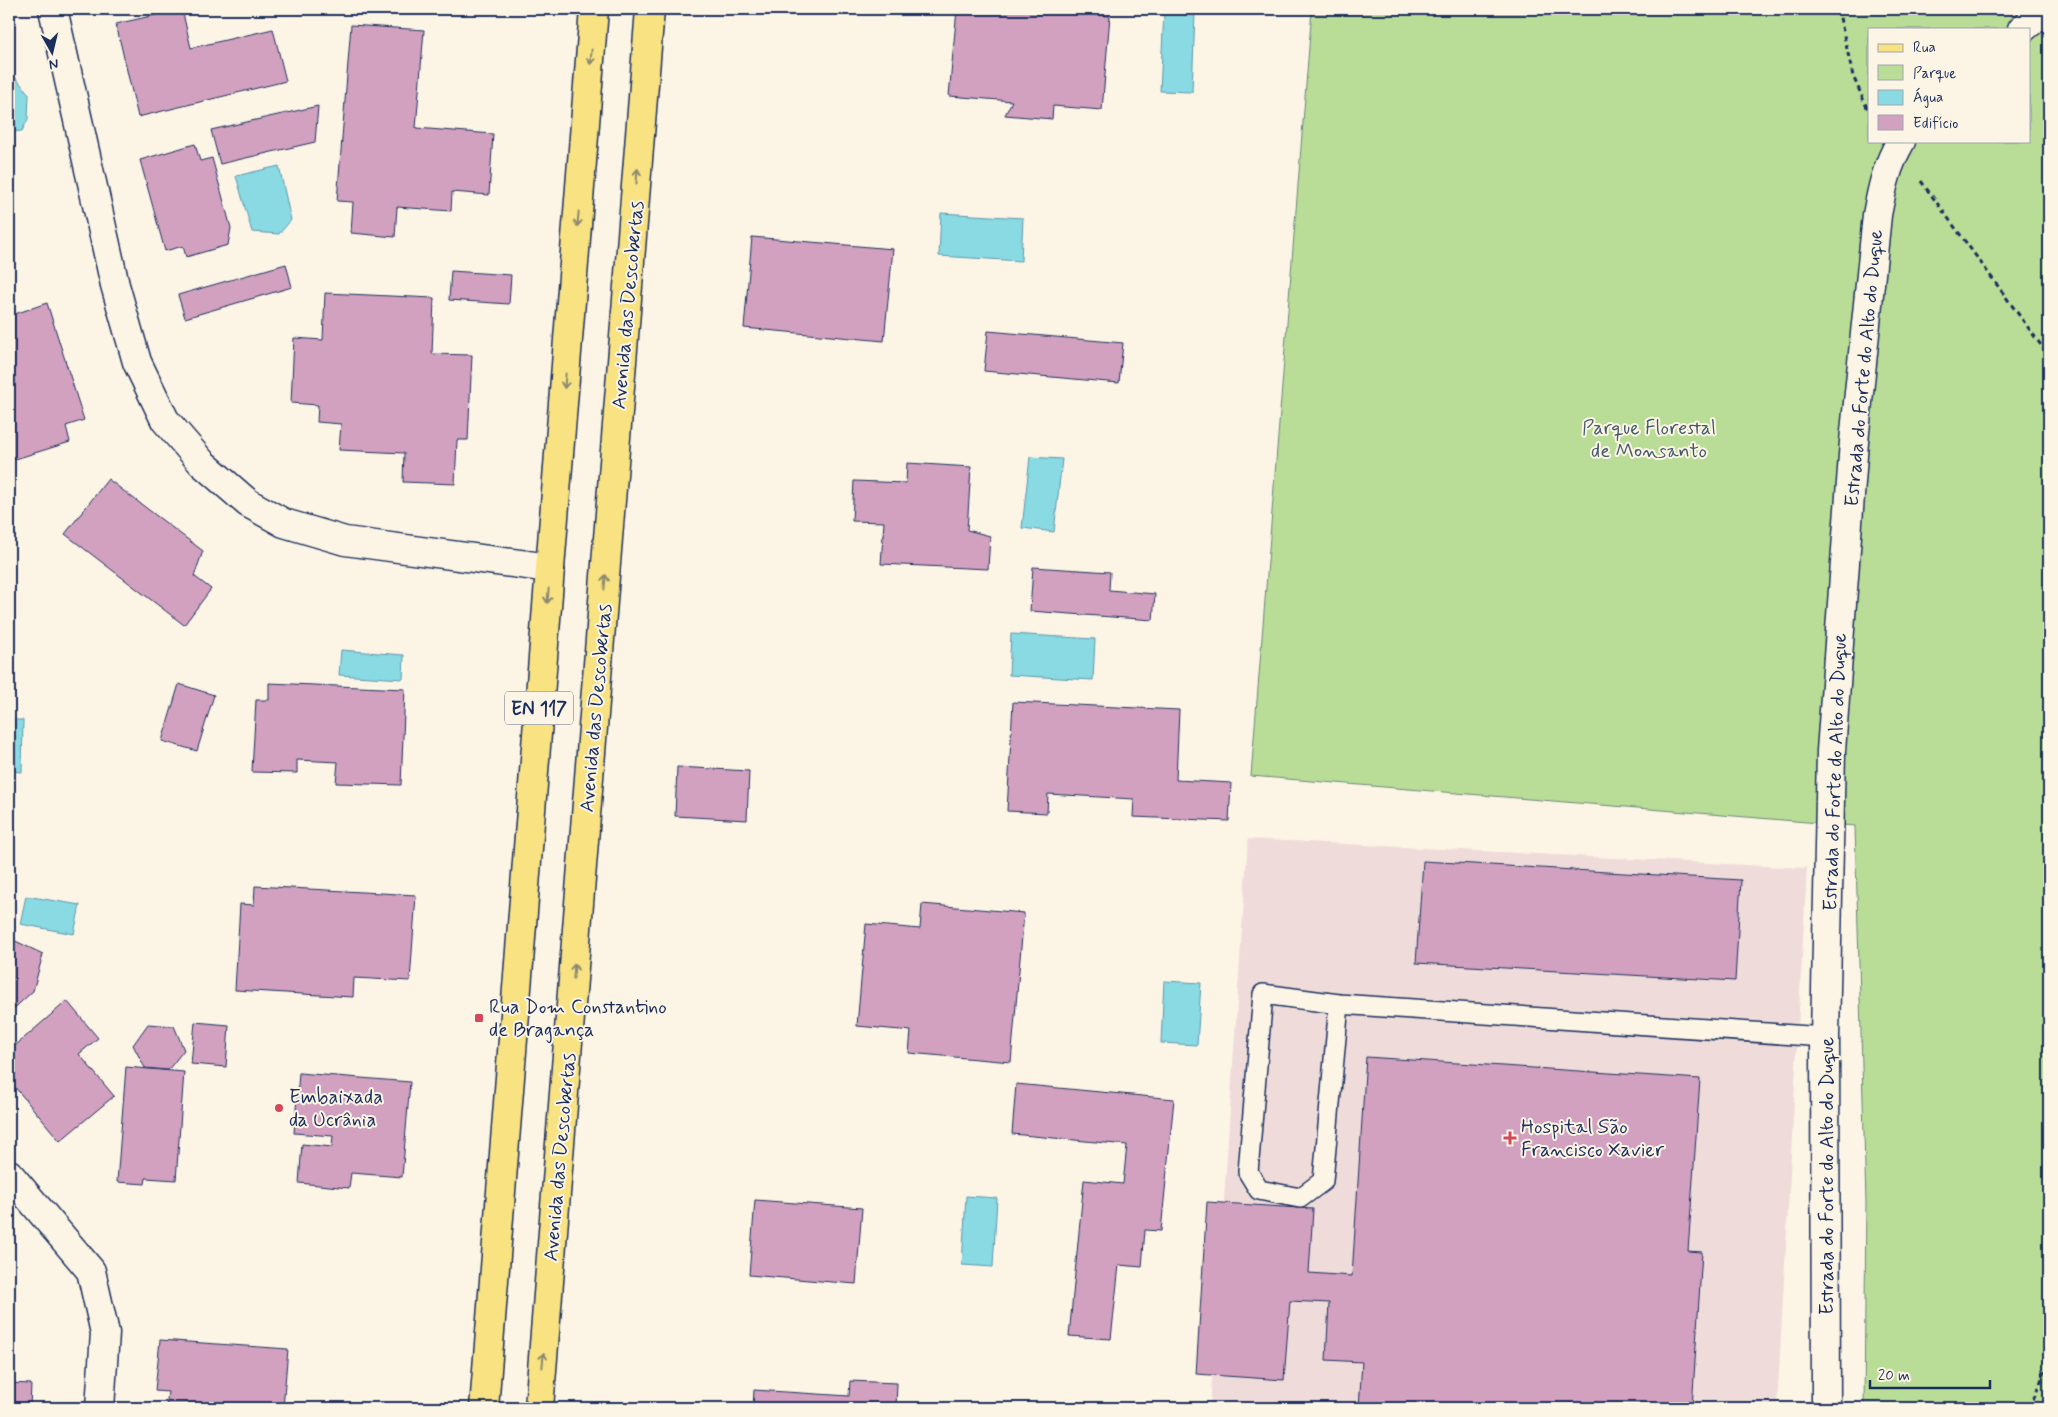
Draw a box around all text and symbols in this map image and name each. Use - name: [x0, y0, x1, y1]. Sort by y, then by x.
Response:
- north arrow: [28, 28, 78, 78]
- legend: [1868, 28, 2030, 142]
- text: Rua: [1913, 38, 1936, 58]
- one-way arrow: [586, 49, 595, 65]
- text: N: [48, 54, 60, 73]
- text: Parque: [1913, 64, 1956, 84]
- text: Água: [1913, 87, 1943, 108]
- text: Edifício: [1913, 114, 1958, 134]
- one-way arrow: [633, 168, 642, 184]
- street label: Avenida das Descobertas: [606, 200, 651, 411]
- one-way arrow: [573, 211, 582, 227]
- street label: Estrada do Forte do Alto do Duque: [1839, 228, 1890, 508]
- one-way arrow: [560, 373, 570, 389]
- park label: Parque Florestal de Monsanto: [1582, 415, 1716, 465]
- one-way arrow: [600, 574, 610, 590]
- one-way arrow: [543, 587, 553, 603]
- street label: Avenida das Descobertas: [574, 603, 619, 814]
- street label: Estrada do Forte do Alto do Duque: [1817, 633, 1854, 912]
- road number: EN 117: [505, 691, 573, 724]
- one-way arrow: [569, 963, 579, 979]
- place label: Rua Dom Constantino de Bragança: [489, 994, 667, 1044]
- marker: Rua Dom Constantino de Bragança: [473, 1012, 485, 1024]
- street label: Estrada do Forte do Alto do Duque: [1814, 1037, 1841, 1315]
- street label: Avenida das Descobertas: [538, 1052, 583, 1263]
- place label: Embaixada da Ucrânia: [289, 1084, 383, 1134]
- marker: Embaixada da Ucrânia: [273, 1102, 285, 1114]
- place label: Hospital São Francisco Xavier: [1521, 1114, 1665, 1164]
- marker: Hospital São Francisco Xavier: [1503, 1131, 1517, 1145]
- one-way arrow: [539, 1352, 548, 1368]
- scale bar: [1870, 1357, 1990, 1389]
- text: 20 m: [1878, 1366, 1910, 1386]

